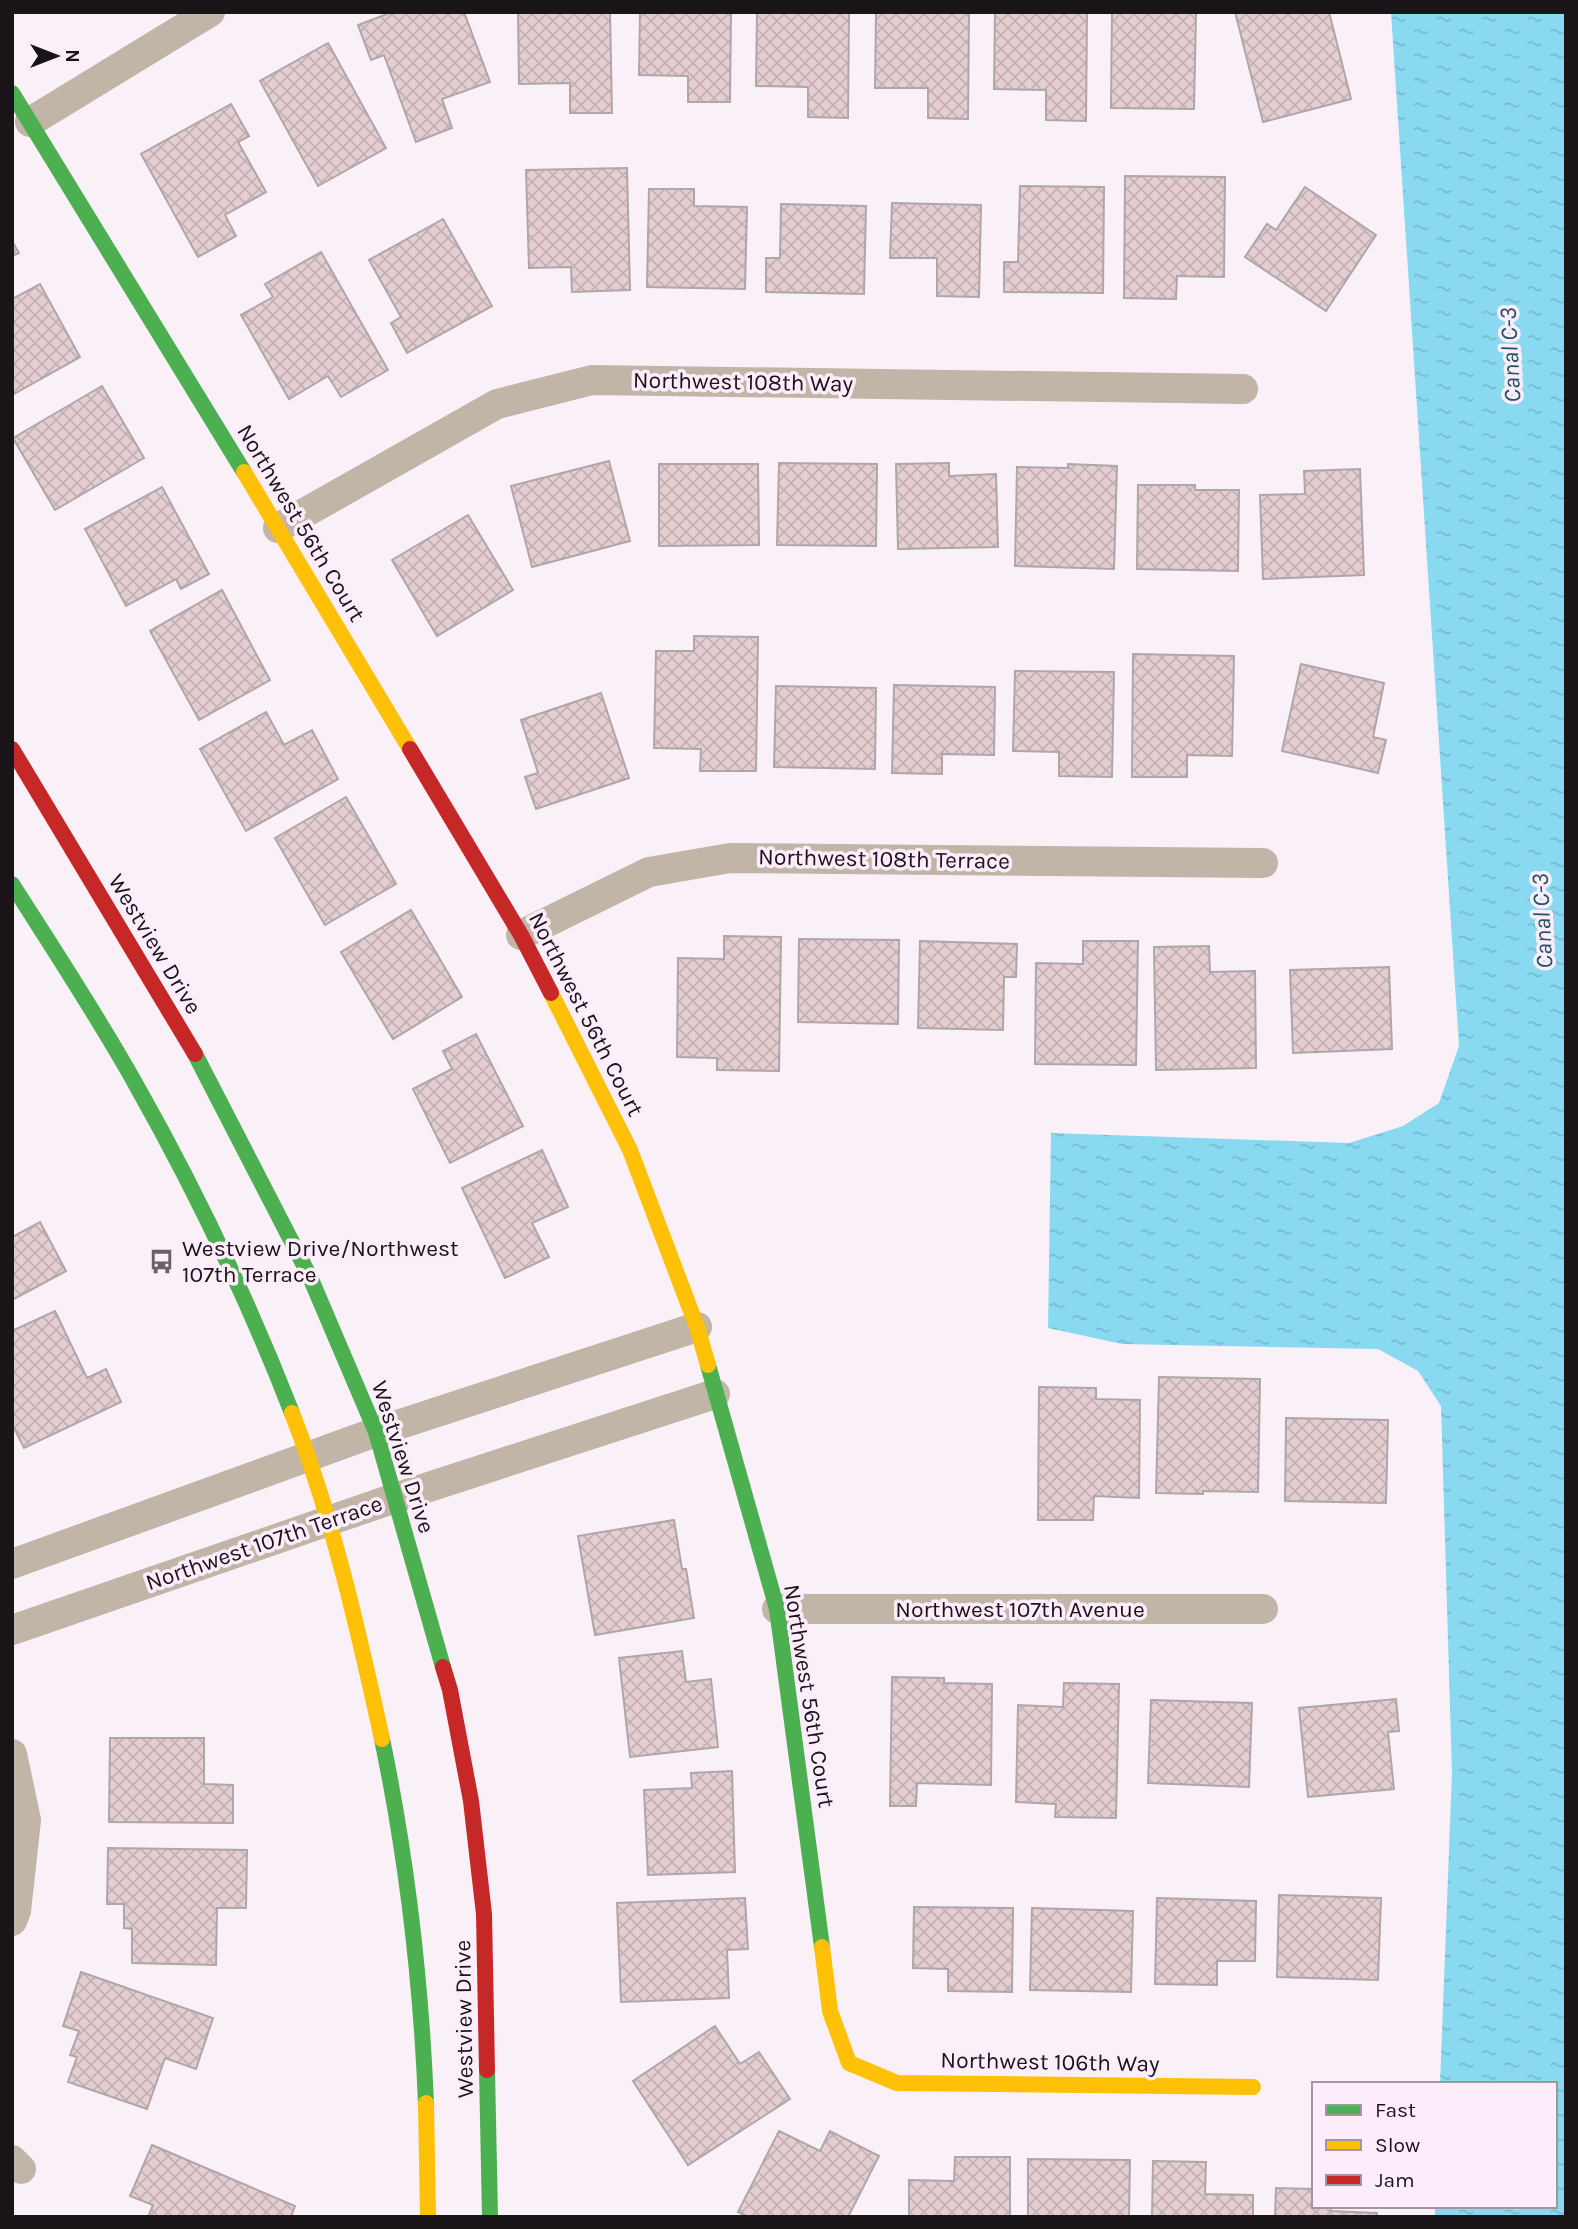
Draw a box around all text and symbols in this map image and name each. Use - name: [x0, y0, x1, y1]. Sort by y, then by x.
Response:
- north arrow: [21, 21, 91, 91]
- text: N: [61, 49, 83, 63]
- water label: Canal C-3: [1494, 307, 1526, 403]
- street label: Northwest 108th Way: [633, 367, 854, 397]
- street label: Northwest 56th Court: [231, 419, 371, 627]
- street label: Northwest 108th Terrace: [758, 843, 1010, 875]
- street label: Westview Drive: [103, 869, 207, 1019]
- water label: Canal C-3: [1526, 873, 1558, 969]
- street label: Northwest 56th Court: [523, 907, 649, 1121]
- place label: Westview Drive/Northwest 107th Terrace: [182, 1235, 459, 1288]
- bus stop icon: Westview Drive/Northwest 107th Terrace: [148, 1247, 176, 1275]
- street label: Westview Drive: [366, 1377, 440, 1537]
- street label: Northwest 107th Terrace: [142, 1490, 386, 1596]
- street label: Northwest 56th Court: [778, 1583, 840, 1810]
- street label: Northwest 107th Avenue: [895, 1596, 1145, 1623]
- street label: Westview Drive: [449, 1940, 479, 2098]
- street label: Northwest 106th Way: [940, 2047, 1160, 2077]
- legend: [1312, 2082, 1557, 2208]
- text: Fast: [1375, 2098, 1416, 2122]
- text: Slow: [1375, 2133, 1420, 2157]
- text: Jam: [1375, 2168, 1415, 2192]

